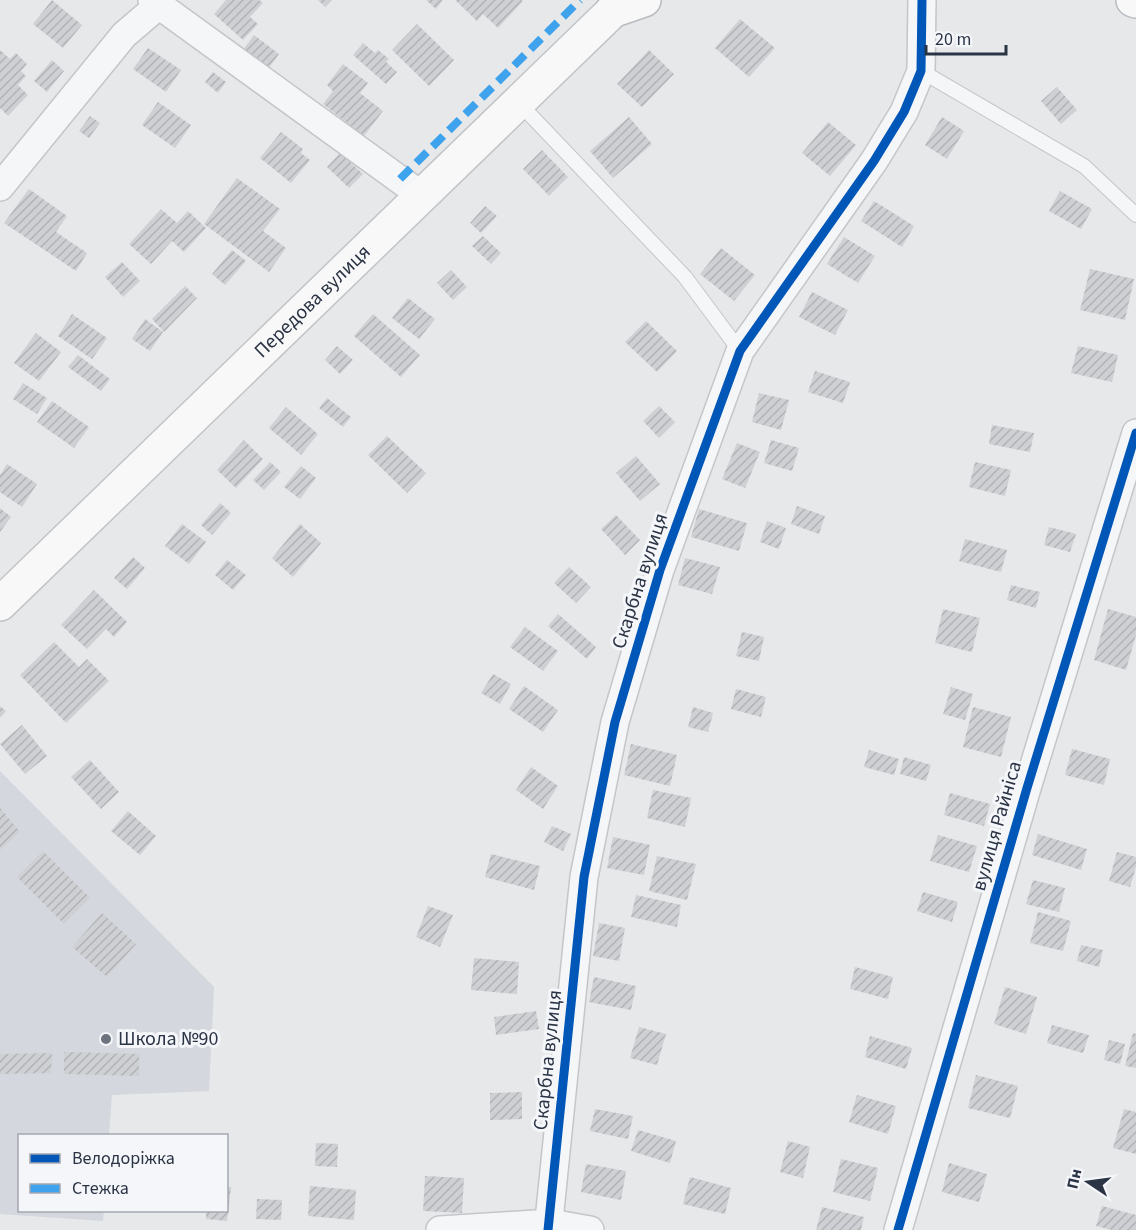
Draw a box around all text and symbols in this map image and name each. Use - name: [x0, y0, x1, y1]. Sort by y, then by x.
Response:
- scale bar: [926, 18, 1006, 56]
- text: 20 m: [935, 27, 971, 52]
- street label: Передова вулиця: [248, 238, 377, 365]
- street label: Скарбна вулиця: [605, 510, 675, 652]
- street label: вулиця Райніса: [965, 758, 1029, 894]
- street label: Скарбна вулиця: [527, 988, 569, 1132]
- place label: Школа №90: [118, 1025, 218, 1053]
- marker: Школа №90: [99, 1032, 113, 1046]
- legend: [18, 1134, 228, 1212]
- text: Велодоріжка: [72, 1146, 175, 1171]
- north arrow: [1058, 1152, 1118, 1212]
- text: Пн: [1061, 1167, 1087, 1191]
- text: Стежка: [72, 1176, 129, 1201]

